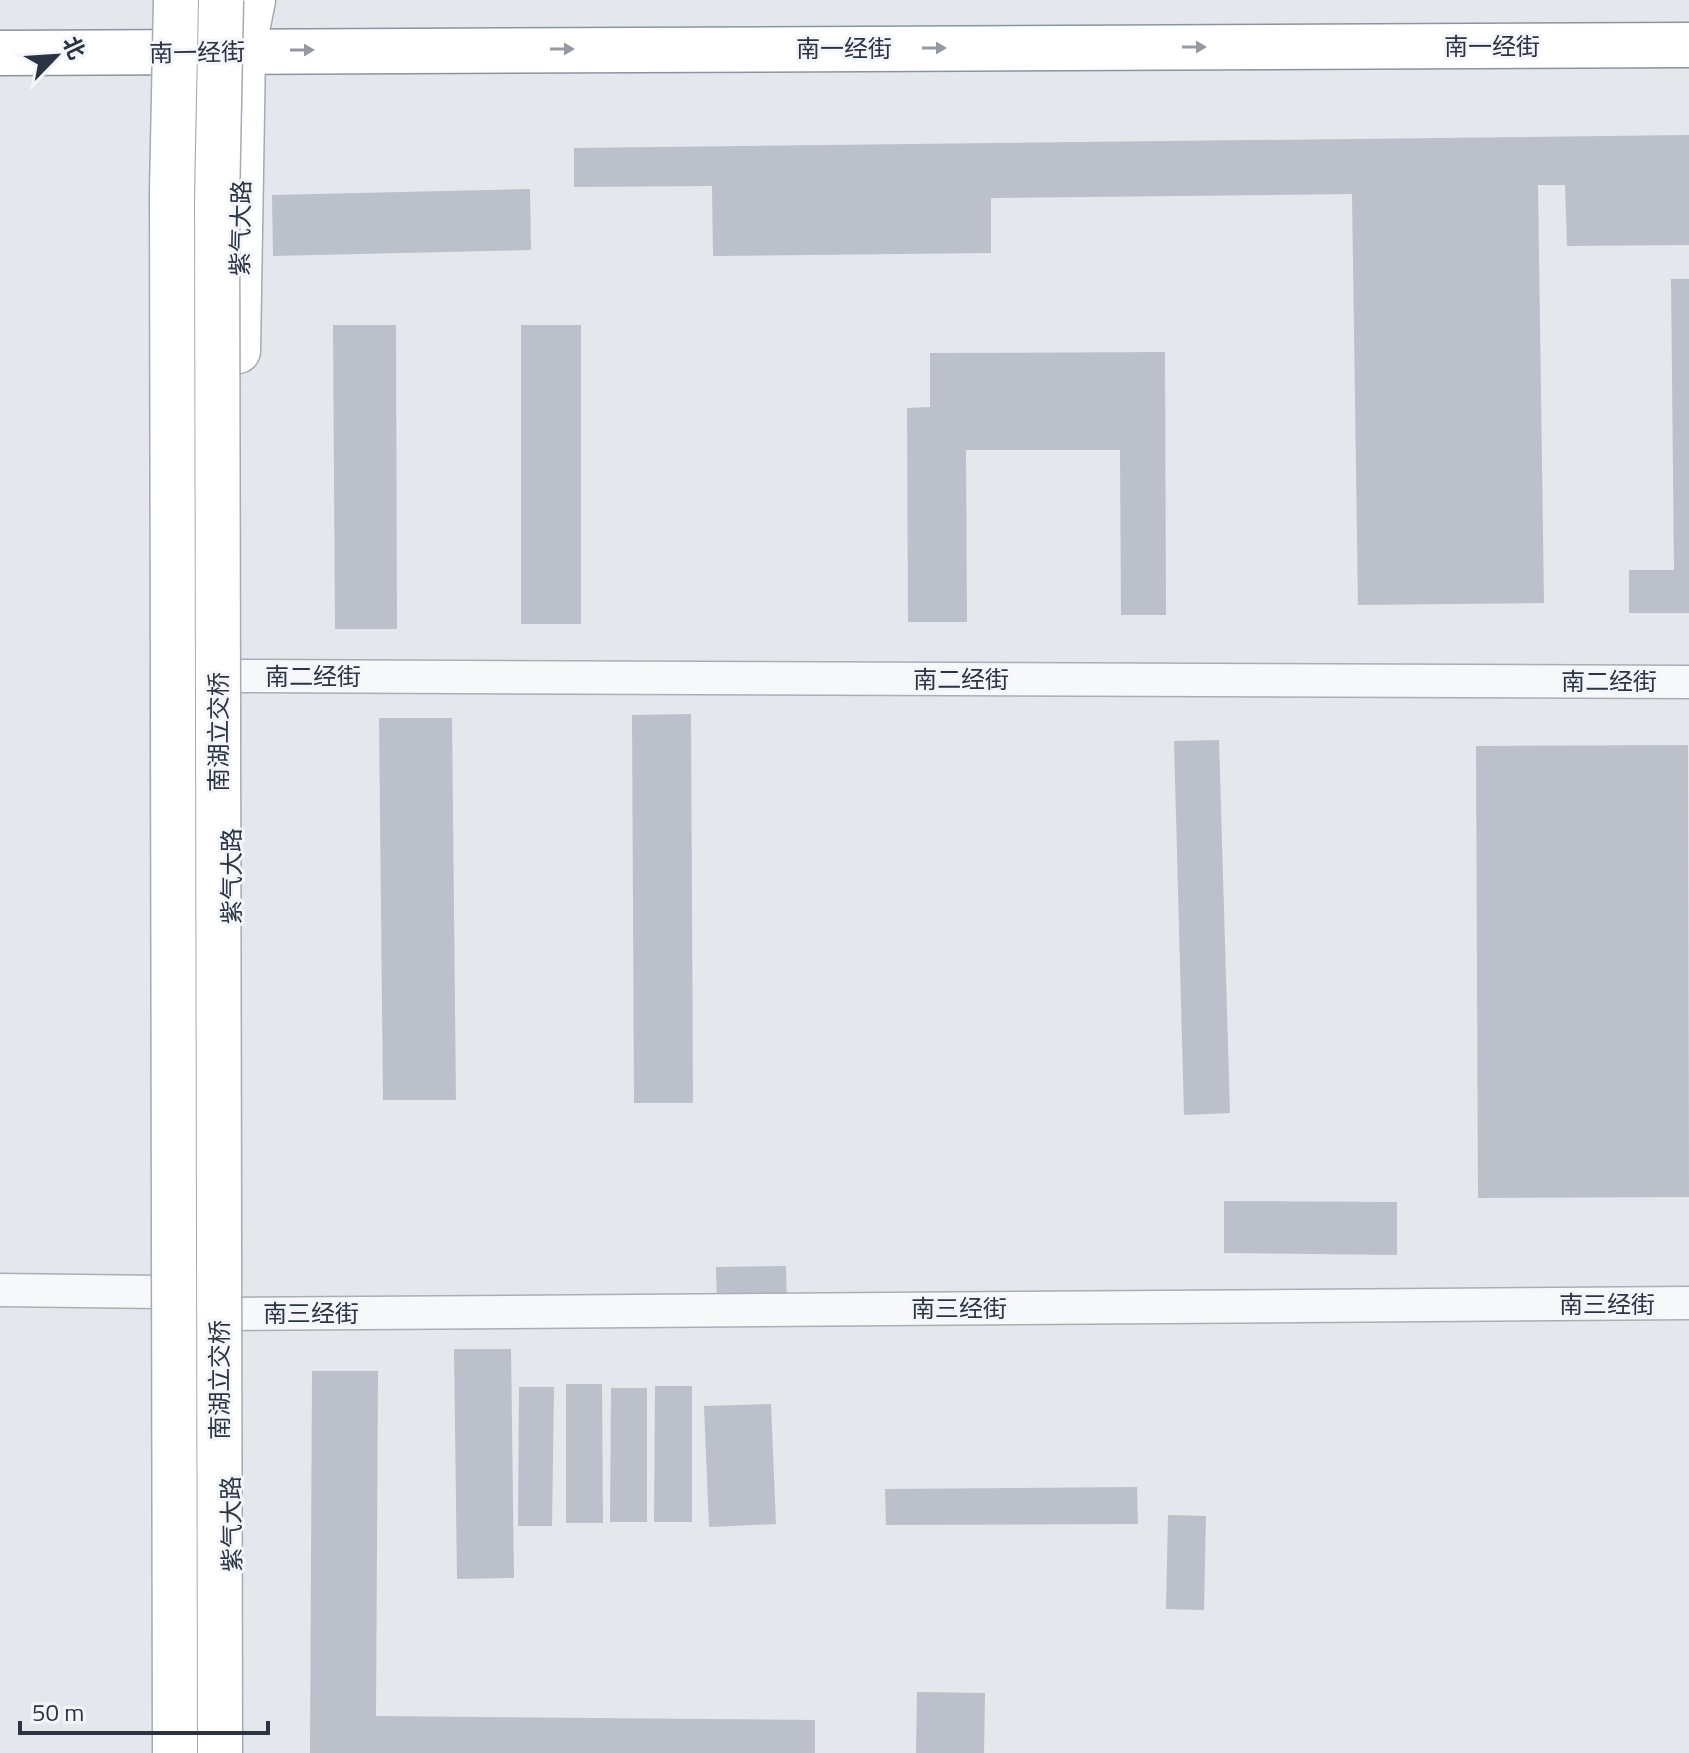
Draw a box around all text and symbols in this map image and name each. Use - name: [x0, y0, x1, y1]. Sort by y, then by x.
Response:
- north arrow: [16, 16, 96, 96]
- street label: 南一经街: [1444, 28, 1540, 64]
- text: 北: [54, 30, 94, 65]
- street label: 南一经街: [796, 30, 892, 66]
- street label: 南一经街: [149, 33, 245, 71]
- one-way arrow: [1182, 41, 1207, 53]
- one-way arrow: [922, 42, 947, 54]
- one-way arrow: [550, 43, 575, 55]
- one-way arrow: [290, 44, 315, 57]
- street label: 紫气大路: [221, 180, 259, 276]
- street label: 南二经街: [265, 658, 361, 694]
- street label: 南二经街: [913, 661, 1009, 697]
- street label: 南二经街: [1561, 663, 1657, 699]
- street label: 南湖立交桥: [200, 672, 236, 792]
- street label: 紫气大路: [213, 828, 249, 924]
- street label: 南三经街: [1559, 1286, 1655, 1322]
- street label: 南三经街: [911, 1290, 1007, 1326]
- street label: 南三经街: [263, 1295, 359, 1331]
- street label: 南湖立交桥: [201, 1320, 237, 1440]
- street label: 紫气大路: [212, 1476, 250, 1572]
- scale bar: [20, 1685, 268, 1735]
- text: 50 m: [32, 1694, 84, 1730]

